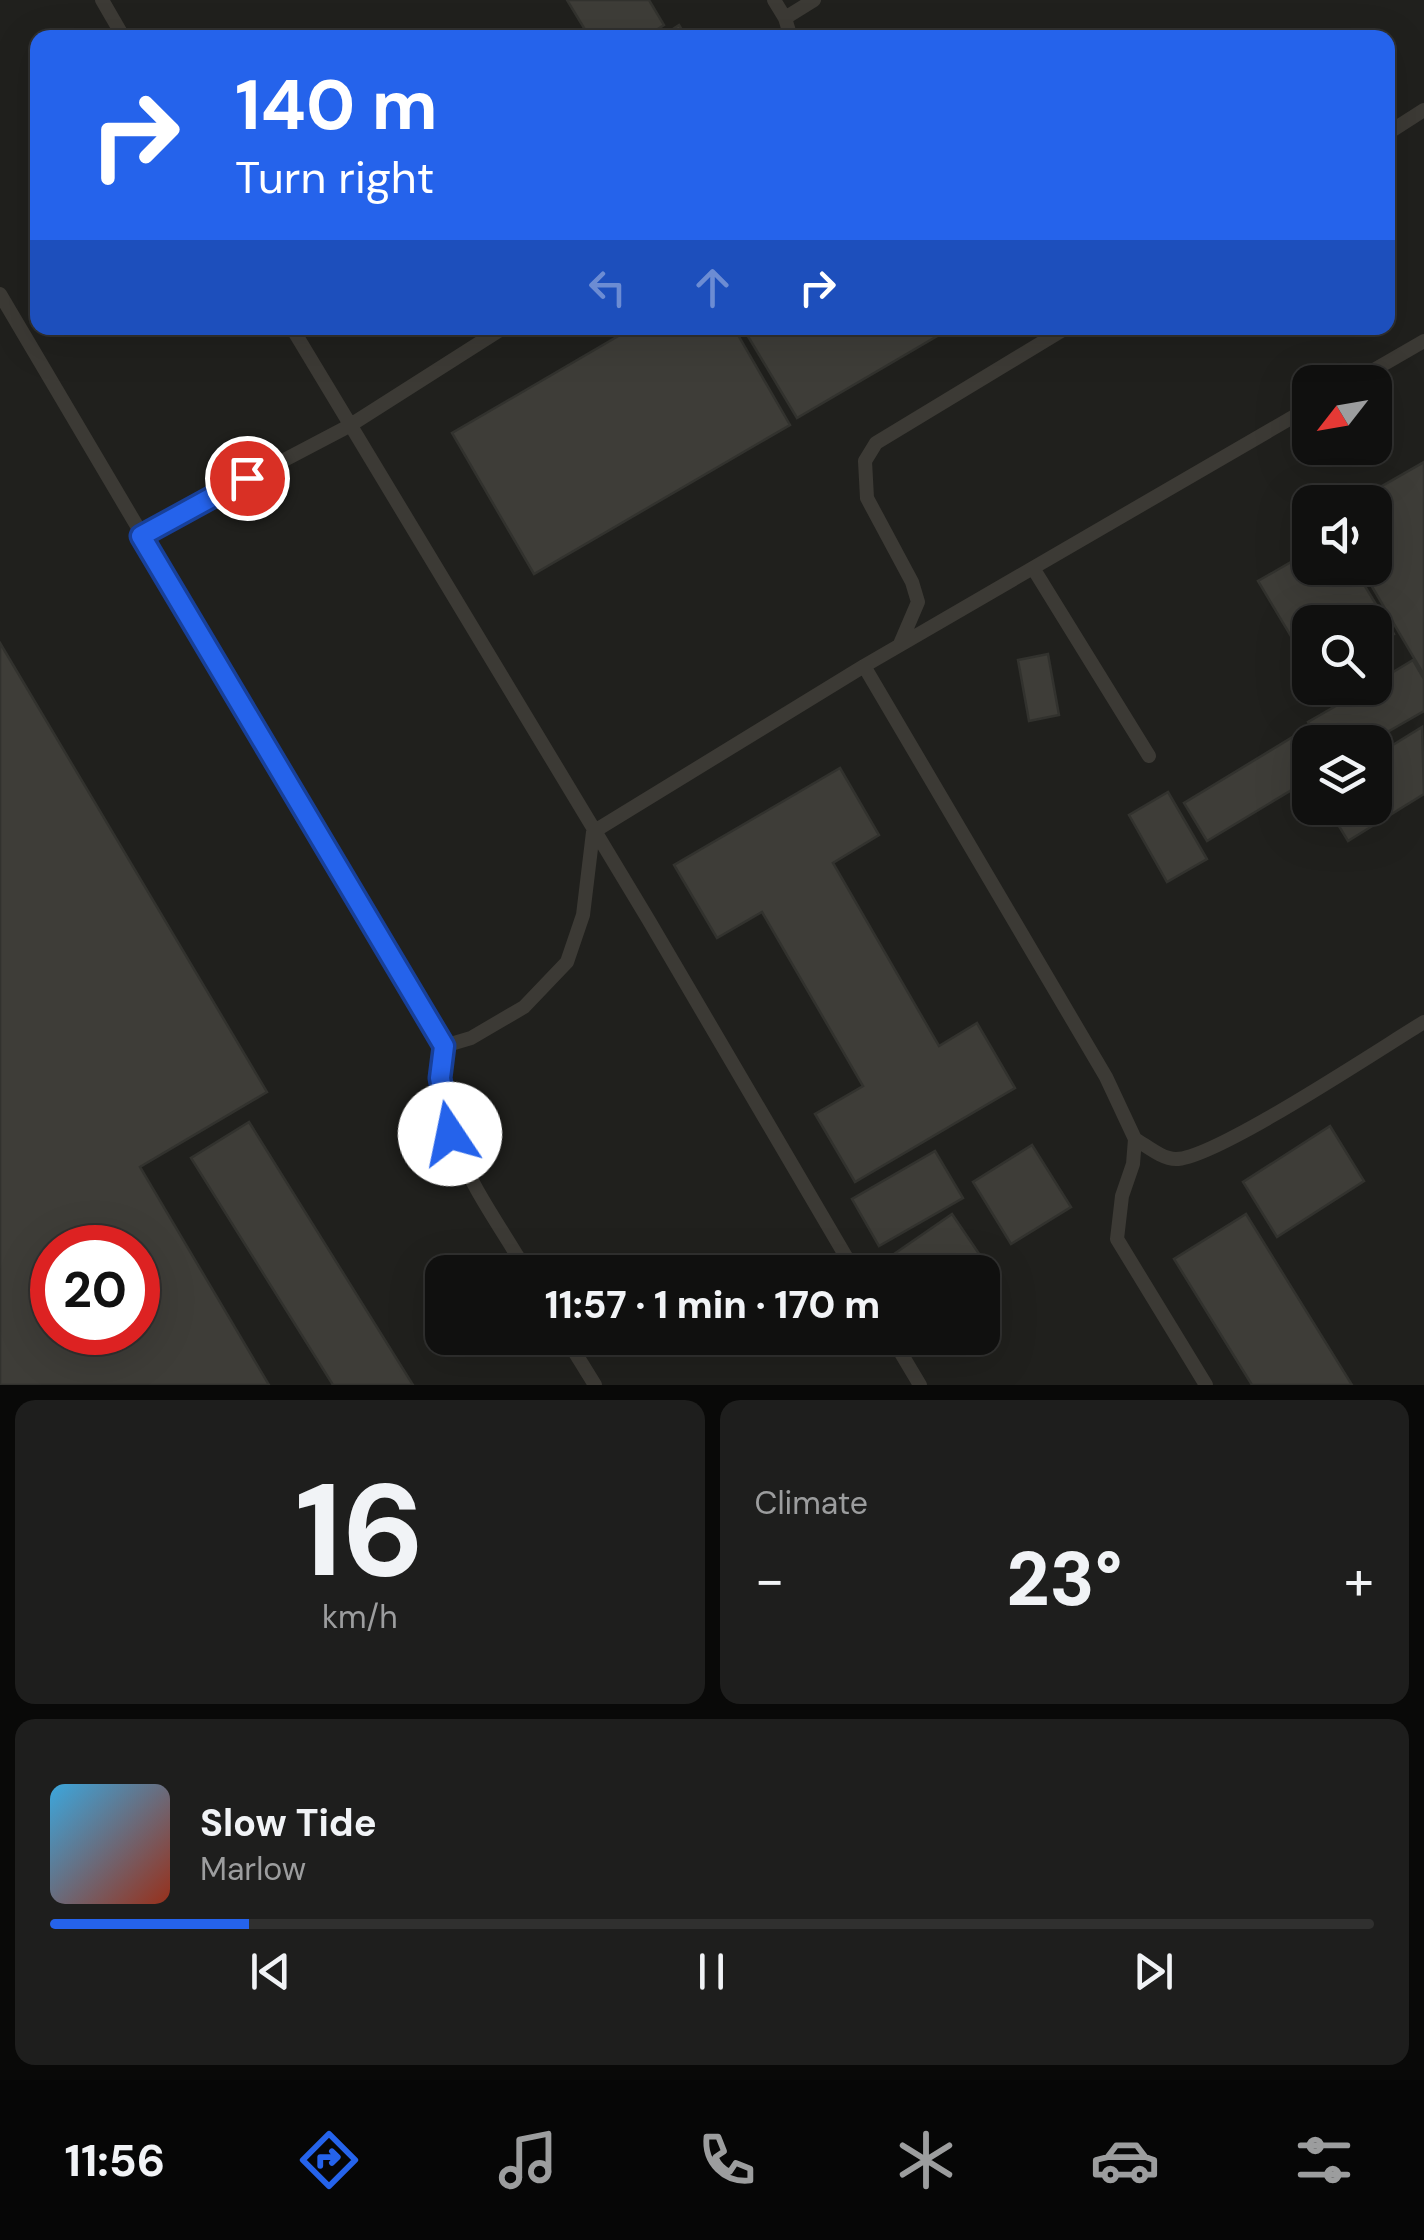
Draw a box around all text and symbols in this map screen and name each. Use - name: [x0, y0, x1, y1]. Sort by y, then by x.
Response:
- text: 140 m: [235, 60, 438, 151]
- icon: right: [70, 70, 200, 200]
- text: Turn right: [235, 148, 434, 207]
- icon: left: [580, 260, 635, 315]
- icon: ahead: [685, 260, 740, 315]
- icon: right: [790, 260, 845, 315]
- north arrow: [1292, 365, 1392, 465]
- map controls: [1292, 365, 1392, 825]
- pin: [205, 436, 290, 521]
- icon: arrive: [220, 451, 275, 506]
- button: sound: [1292, 485, 1392, 585]
- button: search: [1292, 605, 1392, 705]
- button: layers: [1292, 725, 1392, 825]
- position arrow: [398, 1082, 502, 1186]
- speed limit sign: 20: [30, 1225, 160, 1355]
- text: 11:57 · 1 min · 170 m: [545, 1280, 880, 1330]
- text: 16: [295, 1446, 425, 1615]
- text: Climate: [755, 1482, 868, 1524]
- text: 23°: [1006, 1531, 1122, 1628]
- text: −: [755, 1544, 785, 1616]
- text: +: [1344, 1544, 1374, 1616]
- text: km/h: [322, 1596, 398, 1638]
- text: Slow Tide: [200, 1798, 377, 1848]
- text: Marlow: [200, 1848, 306, 1890]
- icon: previous: [243, 1944, 298, 1999]
- icon: pause: [684, 1944, 739, 1999]
- icon: next: [1126, 1944, 1181, 1999]
- icon: directions: [294, 2125, 364, 2195]
- icon: music: [493, 2125, 563, 2195]
- icon: phone: [692, 2125, 762, 2195]
- icon: climate: [891, 2125, 961, 2195]
- icon: car: [1090, 2125, 1160, 2195]
- icon: filters: [1289, 2125, 1359, 2195]
- text: 11:56: [65, 2131, 165, 2190]

